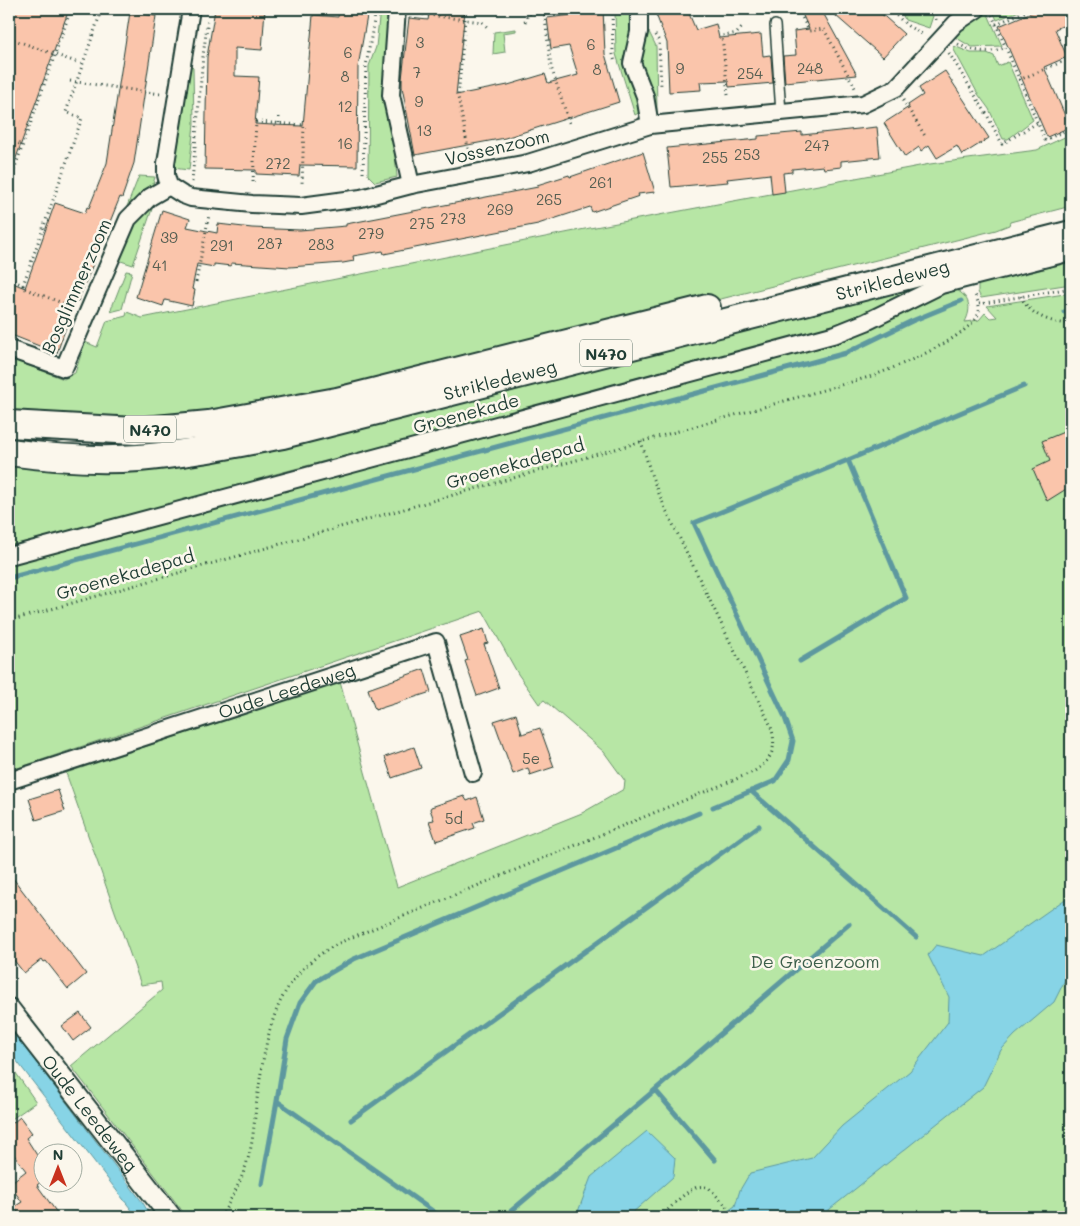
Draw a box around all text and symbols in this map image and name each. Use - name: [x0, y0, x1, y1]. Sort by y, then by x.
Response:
- house number: 3: [416, 32, 425, 52]
- house number: 6: [586, 34, 596, 54]
- house number: 6: [343, 42, 353, 62]
- house number: 9: [676, 58, 685, 78]
- house number: 248: [797, 58, 823, 78]
- house number: 8: [592, 59, 602, 79]
- house number: 7: [413, 62, 421, 82]
- house number: 254: [737, 63, 763, 83]
- house number: 8: [340, 66, 350, 86]
- house number: 9: [415, 91, 424, 111]
- house number: 12: [337, 96, 353, 116]
- house number: 13: [416, 120, 432, 140]
- street label: Vossenzoom: [442, 123, 552, 171]
- house number: 16: [337, 133, 353, 153]
- house number: 247: [804, 135, 830, 155]
- house number: 253: [734, 144, 760, 164]
- house number: 255: [702, 147, 728, 167]
- house number: 272: [265, 153, 291, 173]
- house number: 261: [589, 172, 613, 192]
- house number: 265: [536, 189, 562, 209]
- house number: 269: [487, 199, 513, 219]
- house number: 273: [440, 208, 466, 228]
- house number: 275: [409, 213, 435, 233]
- street label: Bosglimmerzoom: [35, 215, 117, 357]
- house number: 279: [358, 223, 384, 243]
- house number: 39: [160, 227, 178, 247]
- house number: 287: [257, 233, 283, 253]
- house number: 283: [308, 234, 334, 254]
- house number: 291: [210, 235, 234, 255]
- street label: Strikledeweg: [833, 254, 951, 306]
- house number: 41: [152, 255, 168, 275]
- road number: N470: [580, 339, 632, 366]
- street label: Strikledeweg: [441, 354, 559, 406]
- street label: Groenekade: [410, 387, 522, 439]
- road number: N470: [124, 416, 176, 442]
- street label: Groenekadepad: [443, 432, 587, 494]
- street label: Groenekadepad: [53, 543, 197, 605]
- street label: Oude Leedeweg: [215, 657, 358, 724]
- house number: 5e: [522, 748, 540, 768]
- house number: 5d: [445, 808, 463, 828]
- park label: De Groenzoom: [750, 949, 880, 973]
- street label: Oude Leedeweg: [37, 1050, 143, 1177]
- north arrow: [32, 1144, 82, 1194]
- text: N: [53, 1145, 63, 1164]

